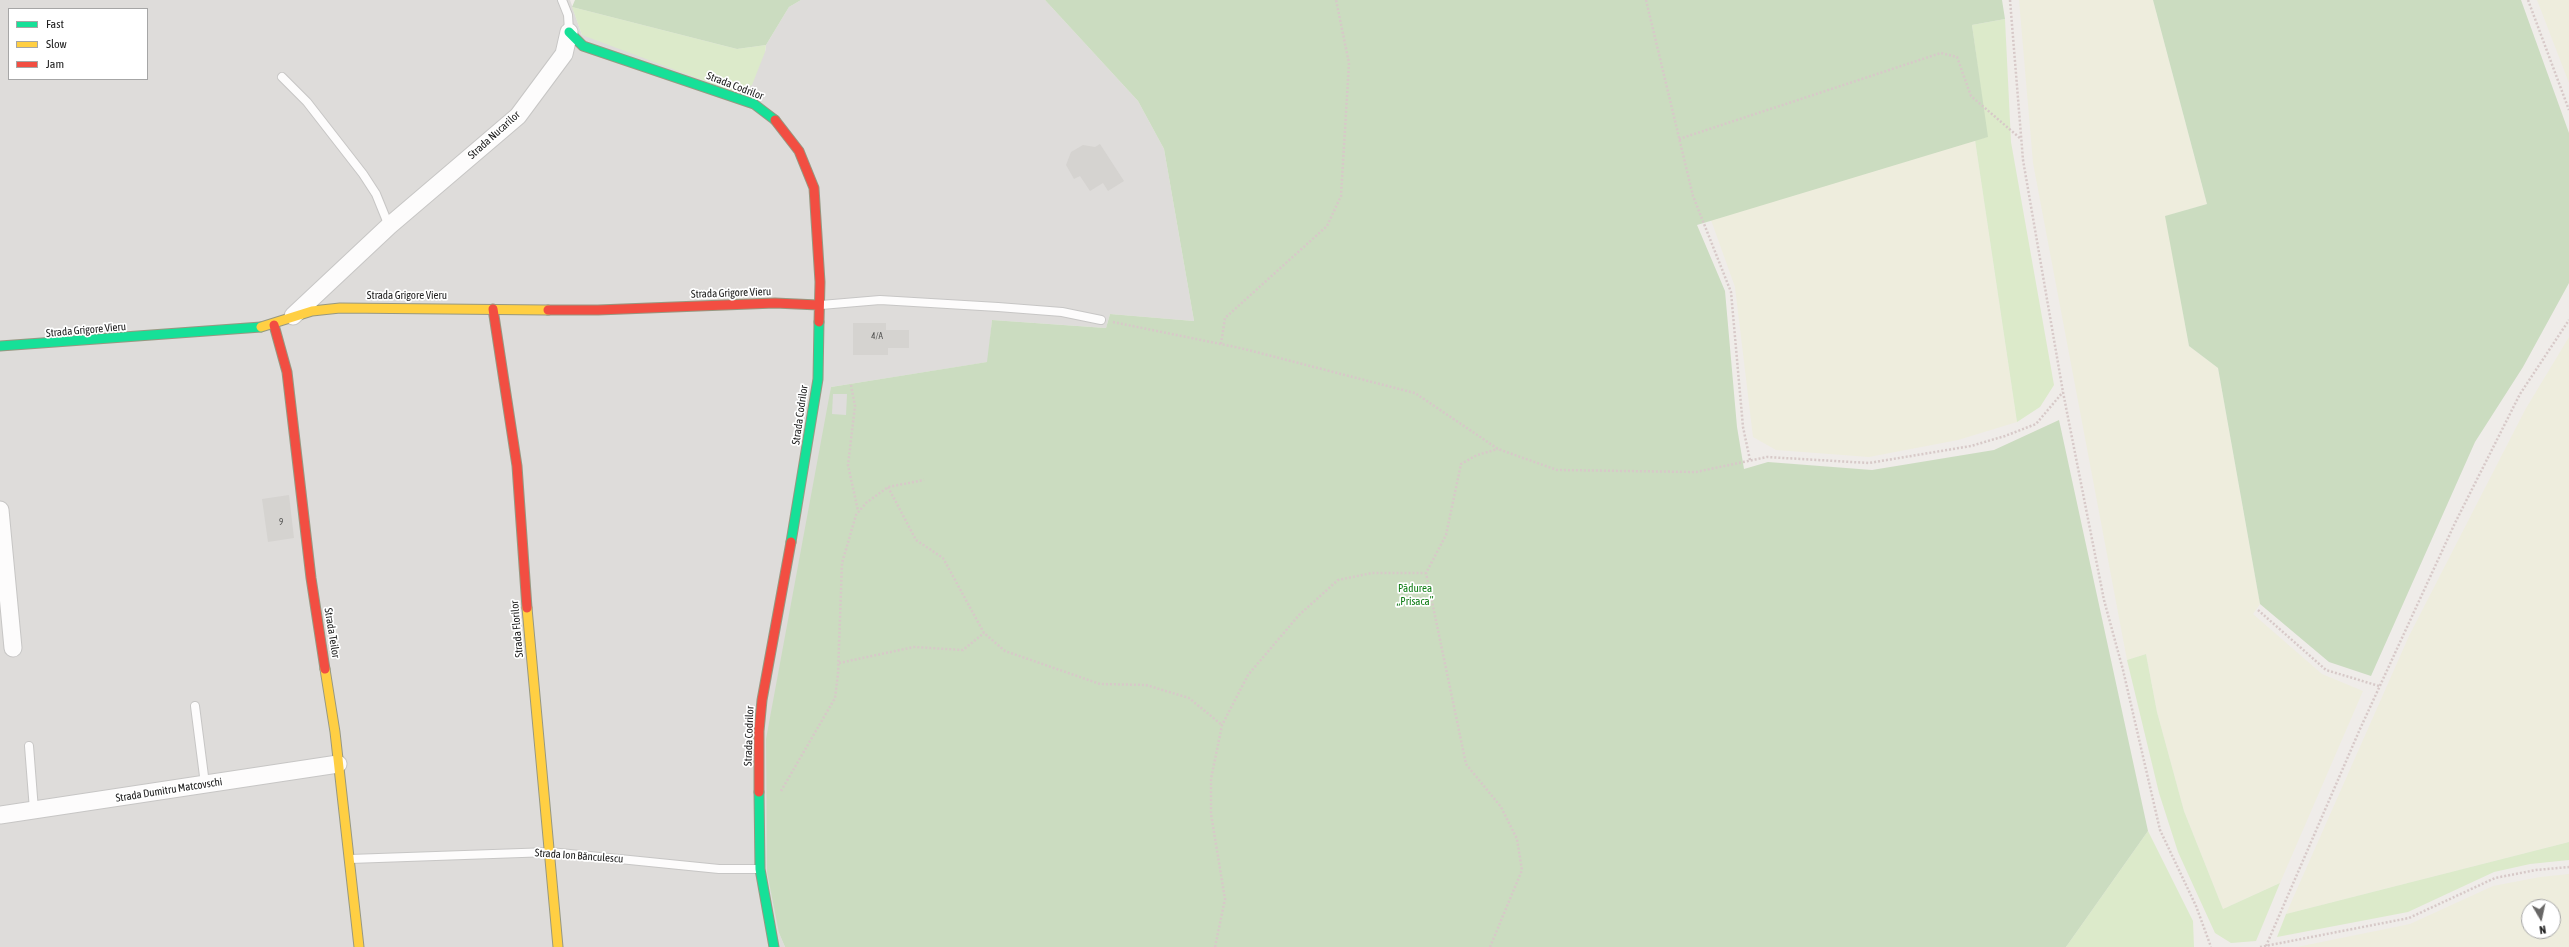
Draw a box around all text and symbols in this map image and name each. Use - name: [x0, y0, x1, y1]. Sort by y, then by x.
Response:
- legend: [8, 8, 148, 80]
- text: Fast: [46, 17, 64, 31]
- text: Slow: [46, 37, 67, 51]
- text: Jam: [46, 57, 64, 71]
- street label: Strada Codrilor: [705, 69, 765, 103]
- street label: Strada Nucarilor: [465, 108, 523, 162]
- street label: Strada Grigore Vieru: [691, 285, 771, 301]
- street label: Strada Grigore Vieru: [367, 289, 447, 303]
- street label: Strada Grigore Vieru: [45, 320, 127, 340]
- house number: 4/A: [871, 331, 883, 341]
- street label: Strada Codrilor: [789, 384, 811, 446]
- house number: 9: [279, 517, 283, 527]
- park label: Pădurea „Prisaca”: [1397, 582, 1433, 608]
- street label: Strada Florilor: [508, 600, 526, 658]
- street label: Strada Teilor: [322, 607, 342, 659]
- street label: Strada Codrilor: [741, 706, 757, 766]
- street label: Strada Dumitru Matcovschi: [115, 775, 223, 805]
- street label: Strada Ion Bănculescu: [534, 846, 624, 866]
- north arrow: [2521, 899, 2561, 939]
- text: N: [2539, 923, 2547, 936]

